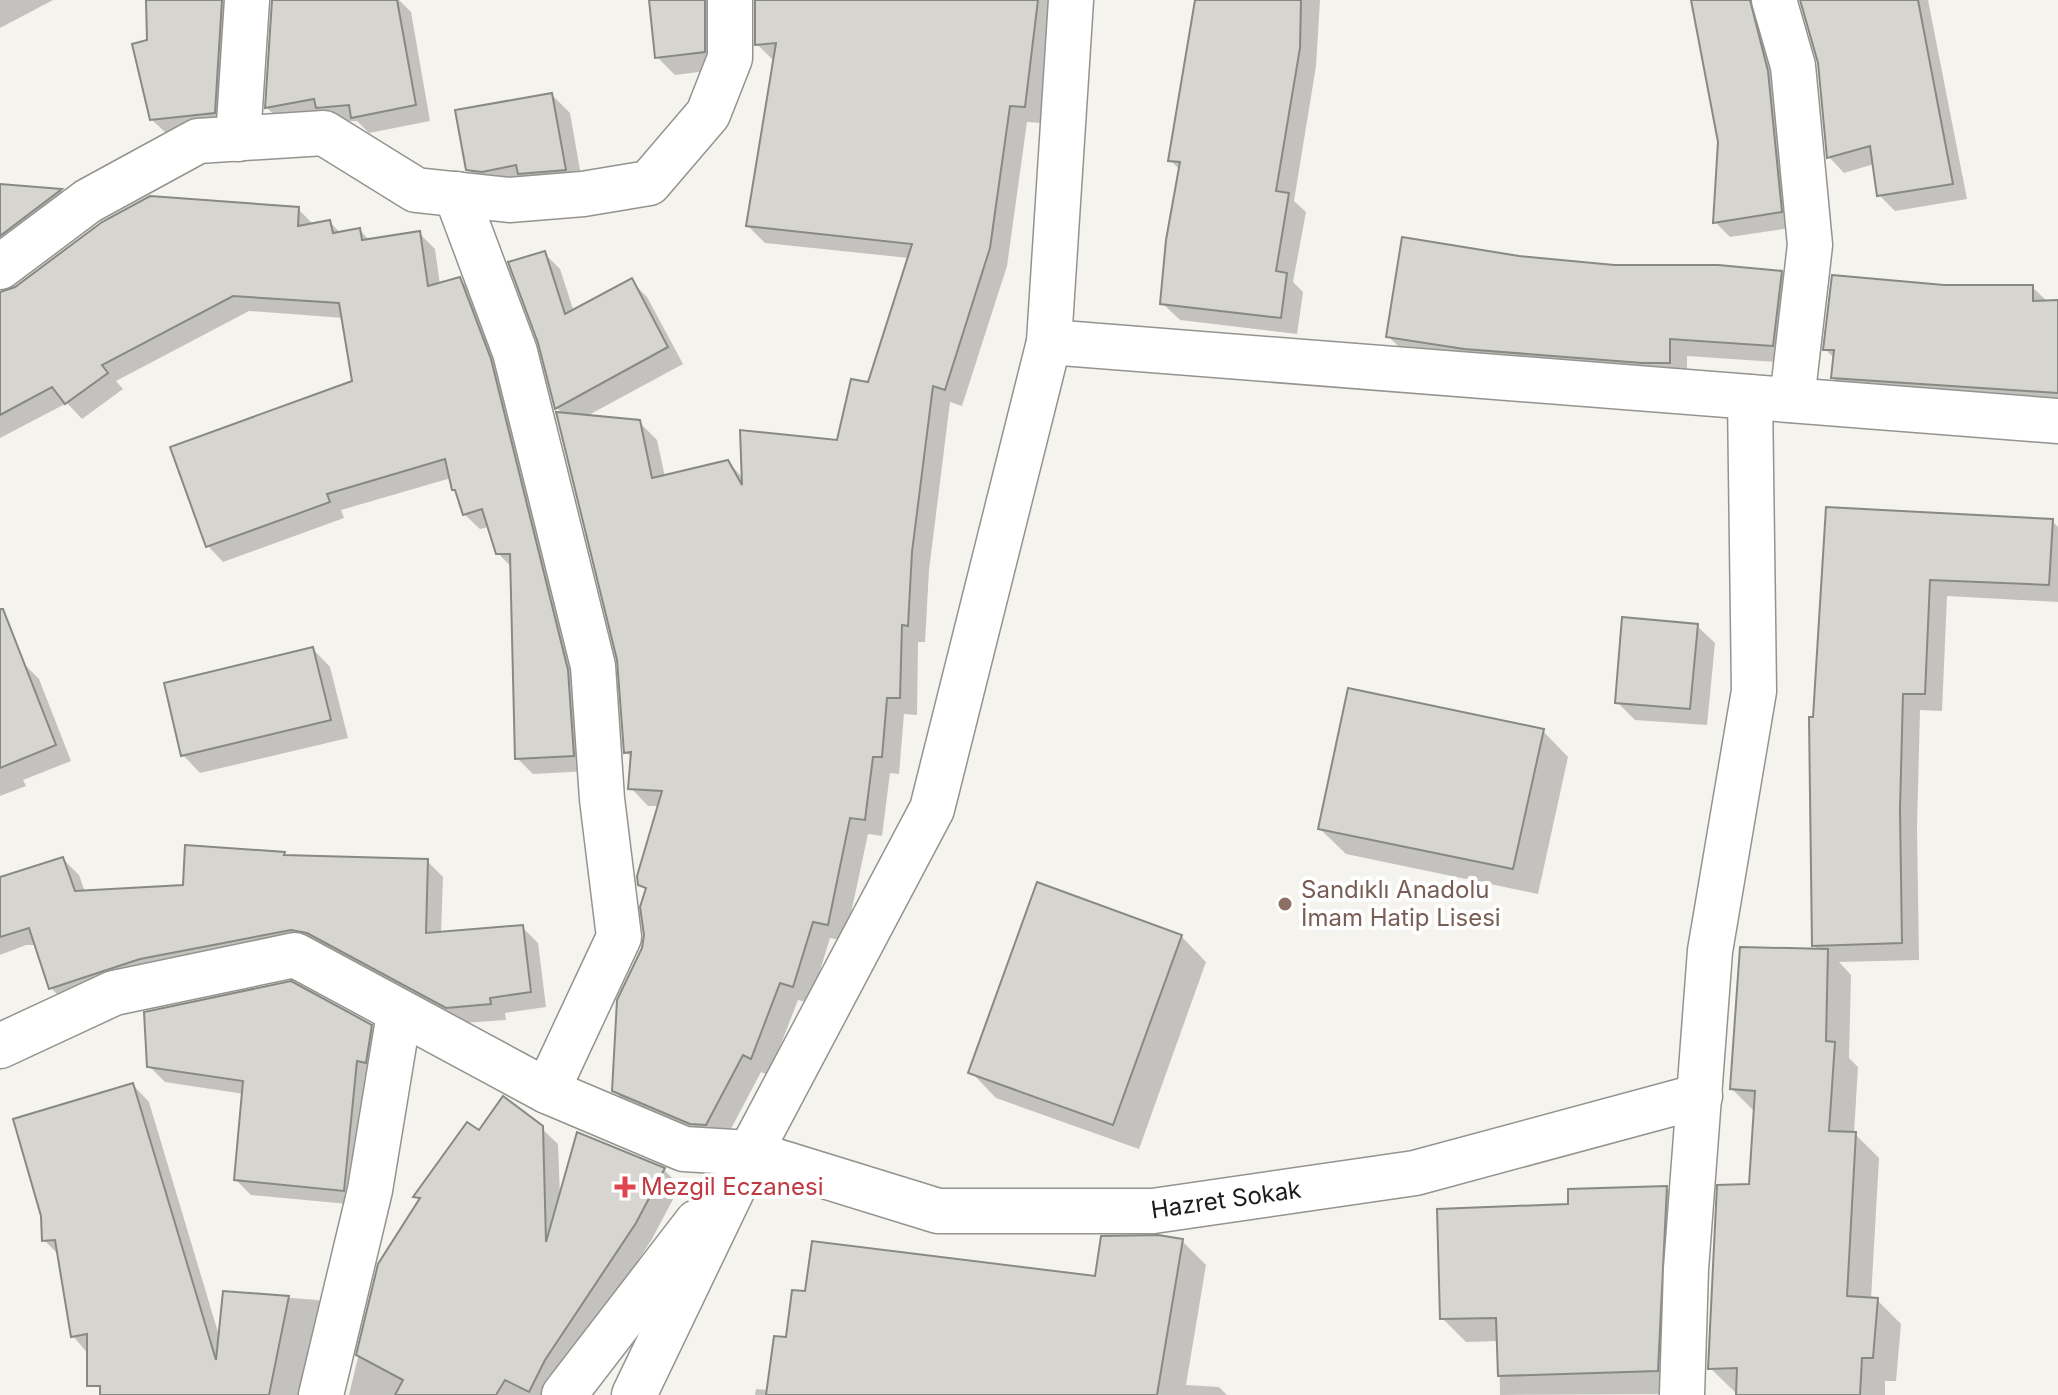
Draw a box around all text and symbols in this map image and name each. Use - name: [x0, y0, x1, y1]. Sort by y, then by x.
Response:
- place label: Sandıklı Anadolu İmam Hatip Lisesi: [1301, 875, 1501, 932]
- marker: Sandıklı Anadolu İmam Hatip Lisesi: [1276, 895, 1294, 913]
- place label: Mezgil Eczanesi: [641, 1172, 823, 1201]
- street label: Hazret Sokak: [1149, 1175, 1303, 1224]
- marker: Mezgil Eczanesi: [616, 1178, 634, 1196]

